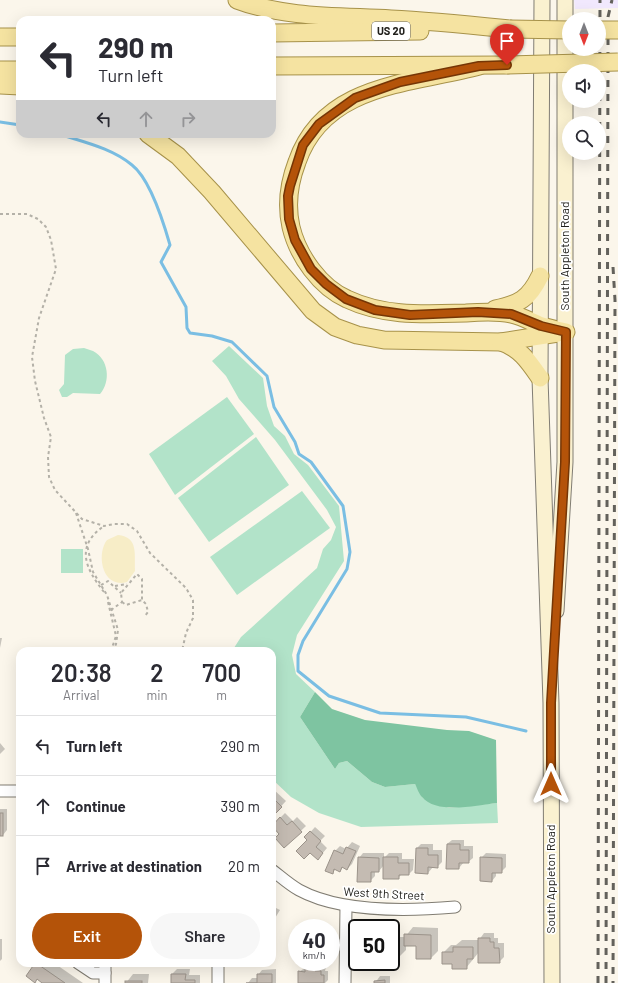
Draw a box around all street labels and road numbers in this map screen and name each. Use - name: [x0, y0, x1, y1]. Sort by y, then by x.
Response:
- road number: US 20: [372, 22, 410, 40]
- street label: South Appleton Road: [557, 202, 571, 310]
- street label: South Appleton Road: [543, 825, 557, 933]
- street label: West 9th Street: [343, 884, 425, 902]

